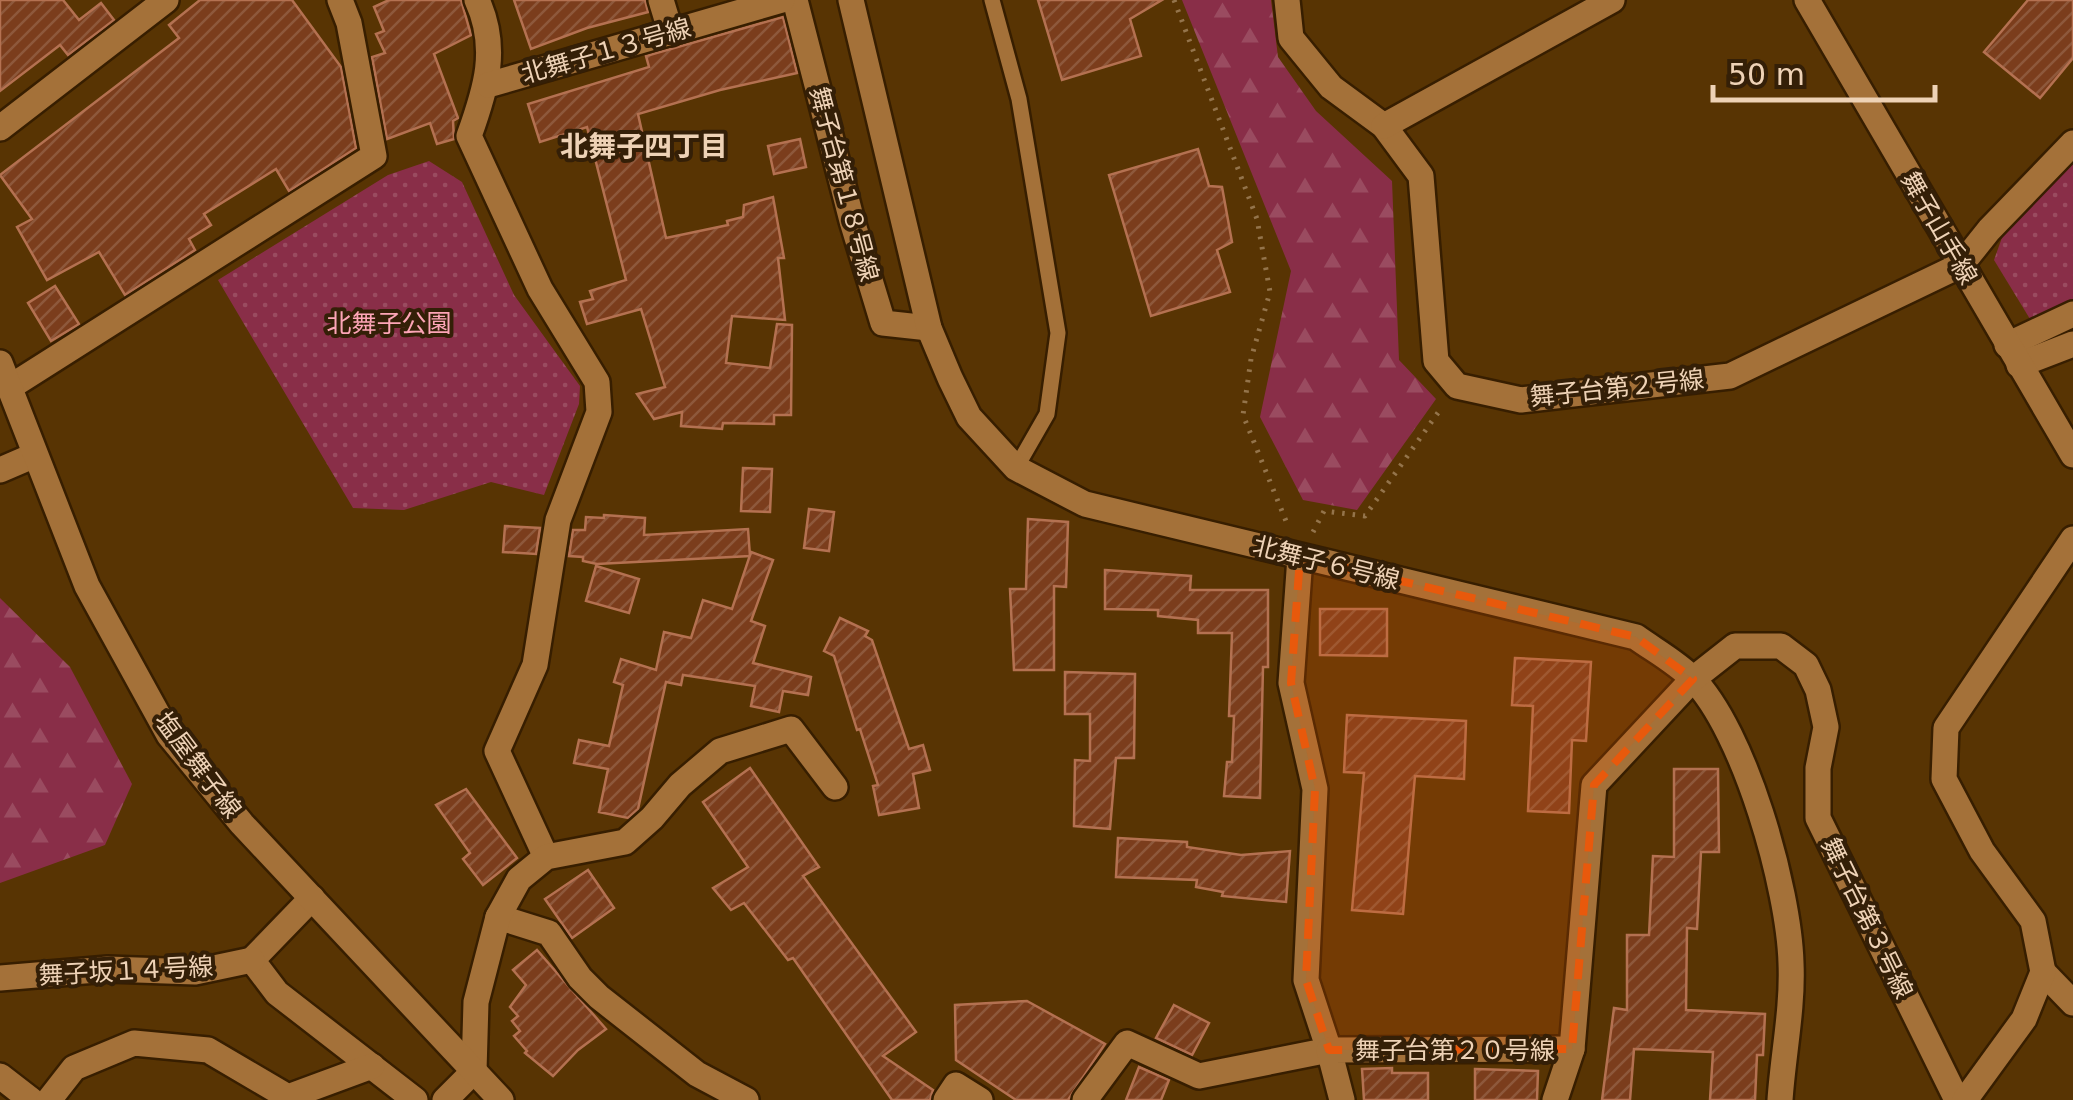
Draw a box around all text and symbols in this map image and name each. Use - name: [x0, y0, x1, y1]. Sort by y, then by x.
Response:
- street label: 北舞子１３号線: [518, 13, 694, 89]
- scale bar: [1713, 40, 1936, 102]
- text: 50 m: [1728, 57, 1805, 92]
- street label: 舞子台第１８号線: [804, 84, 884, 284]
- district label: 北舞子四丁目: [560, 130, 728, 163]
- street label: 舞子山手線: [1895, 167, 1983, 289]
- park label: 北舞子公園: [326, 309, 452, 338]
- street label: 舞子台第２号線: [1528, 364, 1706, 412]
- street label: 北舞子６号線: [1250, 531, 1402, 595]
- street label: 塩屋舞子線: [149, 706, 247, 824]
- street label: 舞子台第３号線: [1816, 833, 1918, 1003]
- street label: 舞子坂１４号線: [38, 952, 214, 990]
- street label: 舞子台第２０号線: [1355, 1036, 1555, 1065]

